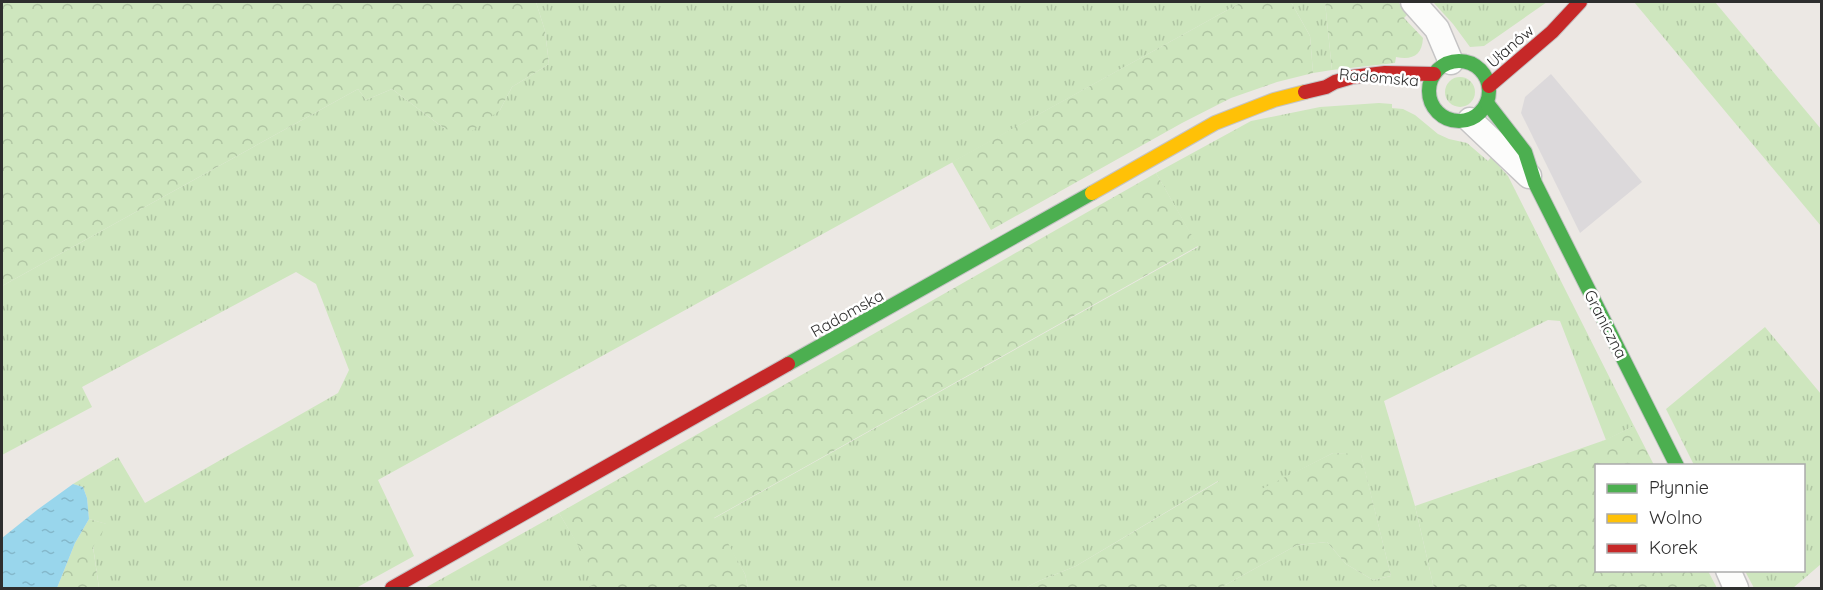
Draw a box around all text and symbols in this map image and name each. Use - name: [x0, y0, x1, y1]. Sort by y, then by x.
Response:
- street label: Ułanów: [1482, 20, 1538, 72]
- street label: Radomska: [1338, 64, 1420, 90]
- street label: Radomska: [807, 285, 887, 341]
- street label: Graniczna: [1580, 286, 1632, 362]
- legend: [1595, 464, 1805, 572]
- text: Płynnie: [1649, 476, 1709, 499]
- text: Wolno: [1649, 506, 1702, 529]
- text: Korek: [1649, 536, 1698, 559]

